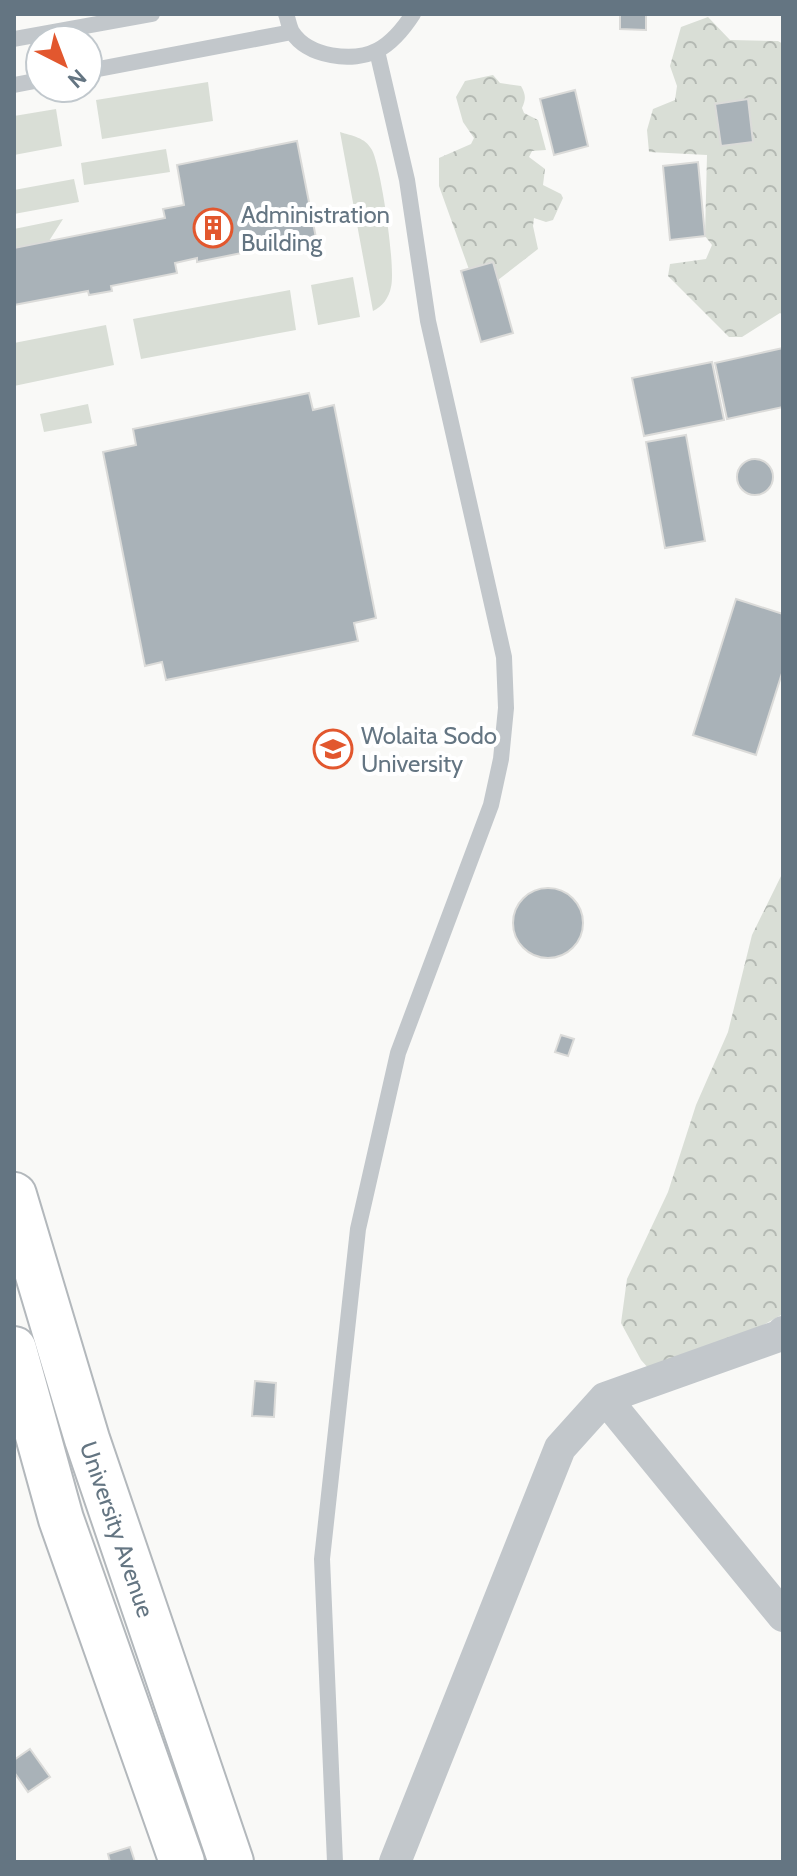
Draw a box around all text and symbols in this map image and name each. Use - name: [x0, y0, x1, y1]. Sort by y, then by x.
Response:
- north arrow: [24, 24, 104, 104]
- text: N: [62, 63, 92, 94]
- place label: Administration Building: [241, 200, 390, 257]
- building icon: Administration Building: [192, 207, 234, 249]
- place label: Wolaita Sodo University: [361, 721, 497, 778]
- school or university icon: Wolaita Sodo University: [312, 728, 354, 770]
- street label: University Avenue: [74, 1438, 161, 1621]

